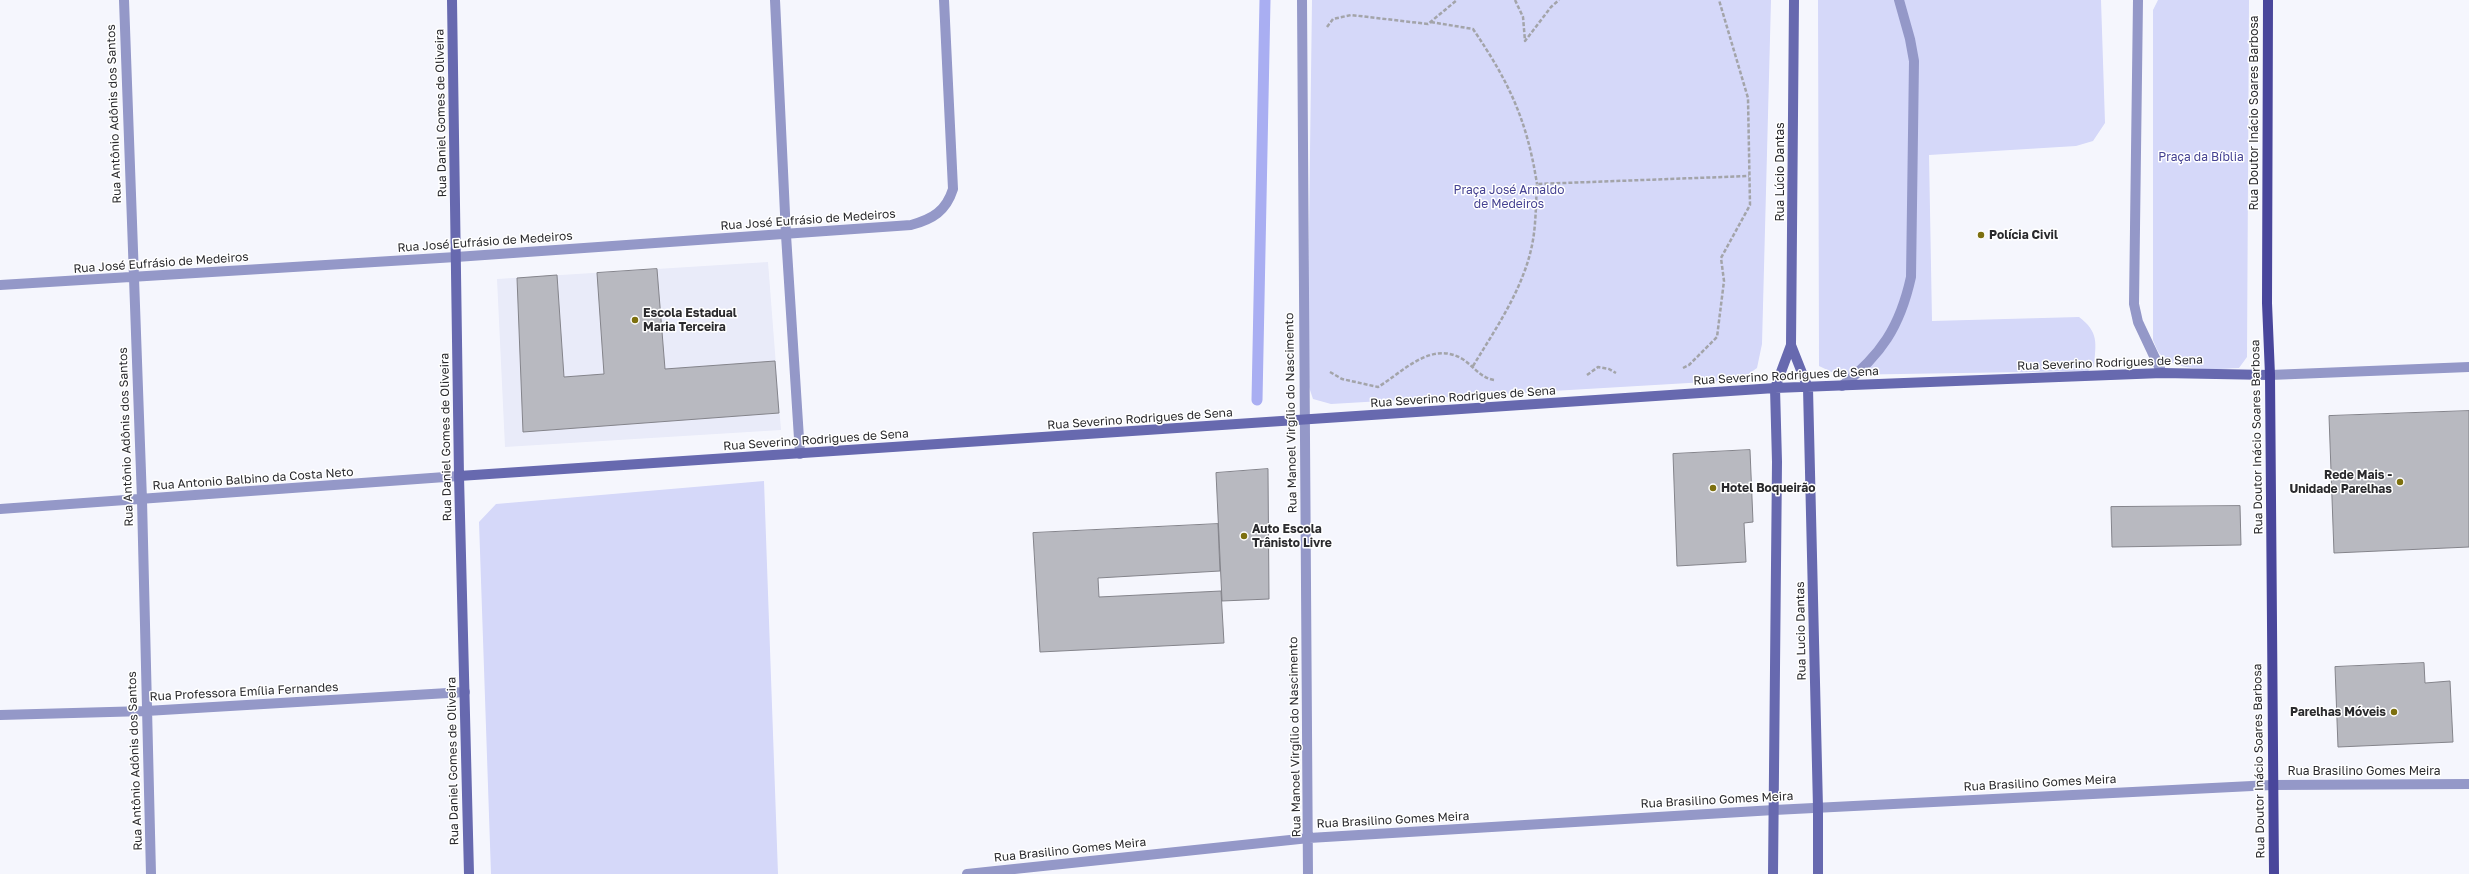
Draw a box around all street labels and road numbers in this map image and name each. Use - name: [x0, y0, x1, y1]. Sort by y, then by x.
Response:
- street label: Rua Doutor Inácio Soares Barbosa: [2247, 15, 2261, 211]
- street label: Rua Antônio Adônis dos Santos: [104, 24, 124, 204]
- street label: Rua Daniel Gomes de Oliveira: [432, 29, 450, 197]
- street label: Rua Lúcio Dantas: [1773, 122, 1787, 222]
- street label: Rua José Eufrásio de Medeiros: [720, 207, 896, 233]
- street label: Rua José Eufrásio de Medeiros: [397, 229, 573, 255]
- street label: Rua José Eufrásio de Medeiros: [73, 250, 249, 276]
- street label: Rua Manoel Virgílio do Nascimento: [1282, 312, 1300, 514]
- street label: Rua Doutor Inácio Soares Barbosa: [2248, 339, 2266, 535]
- street label: Rua Antônio Adônis dos Santos: [116, 347, 136, 527]
- street label: Rua Daniel Gomes de Oliveira: [437, 353, 455, 521]
- street label: Rua Severino Rodrigues de Sena: [2017, 353, 2203, 373]
- street label: Rua Severino Rodrigues de Sena: [1693, 364, 1879, 388]
- street label: Rua Severino Rodrigues de Sena: [1370, 383, 1556, 411]
- street label: Rua Severino Rodrigues de Sena: [1047, 405, 1233, 433]
- street label: Rua Severino Rodrigues de Sena: [723, 426, 909, 454]
- street label: Rua Antonio Balbino da Costa Neto: [152, 465, 354, 493]
- street label: Rua Lucio Dantas: [1793, 581, 1809, 681]
- street label: Rua Manoel Virgílio do Nascimento: [1286, 636, 1304, 838]
- street label: Rua Doutor Inácio Soares Barbosa: [2250, 663, 2268, 859]
- street label: Rua Antônio Adônis dos Santos: [125, 671, 145, 851]
- street label: Rua Daniel Gomes de Oliveira: [444, 677, 462, 845]
- street label: Rua Professora Emília Fernandes: [149, 680, 339, 704]
- street label: Rua Brasilino Gomes Meira: [2288, 764, 2440, 778]
- street label: Rua Brasilino Gomes Meira: [1963, 772, 2117, 794]
- street label: Rua Brasilino Gomes Meira: [1640, 789, 1794, 811]
- street label: Rua Brasilino Gomes Meira: [1316, 809, 1470, 831]
- street label: Rua Brasilino Gomes Meira: [993, 835, 1147, 865]

